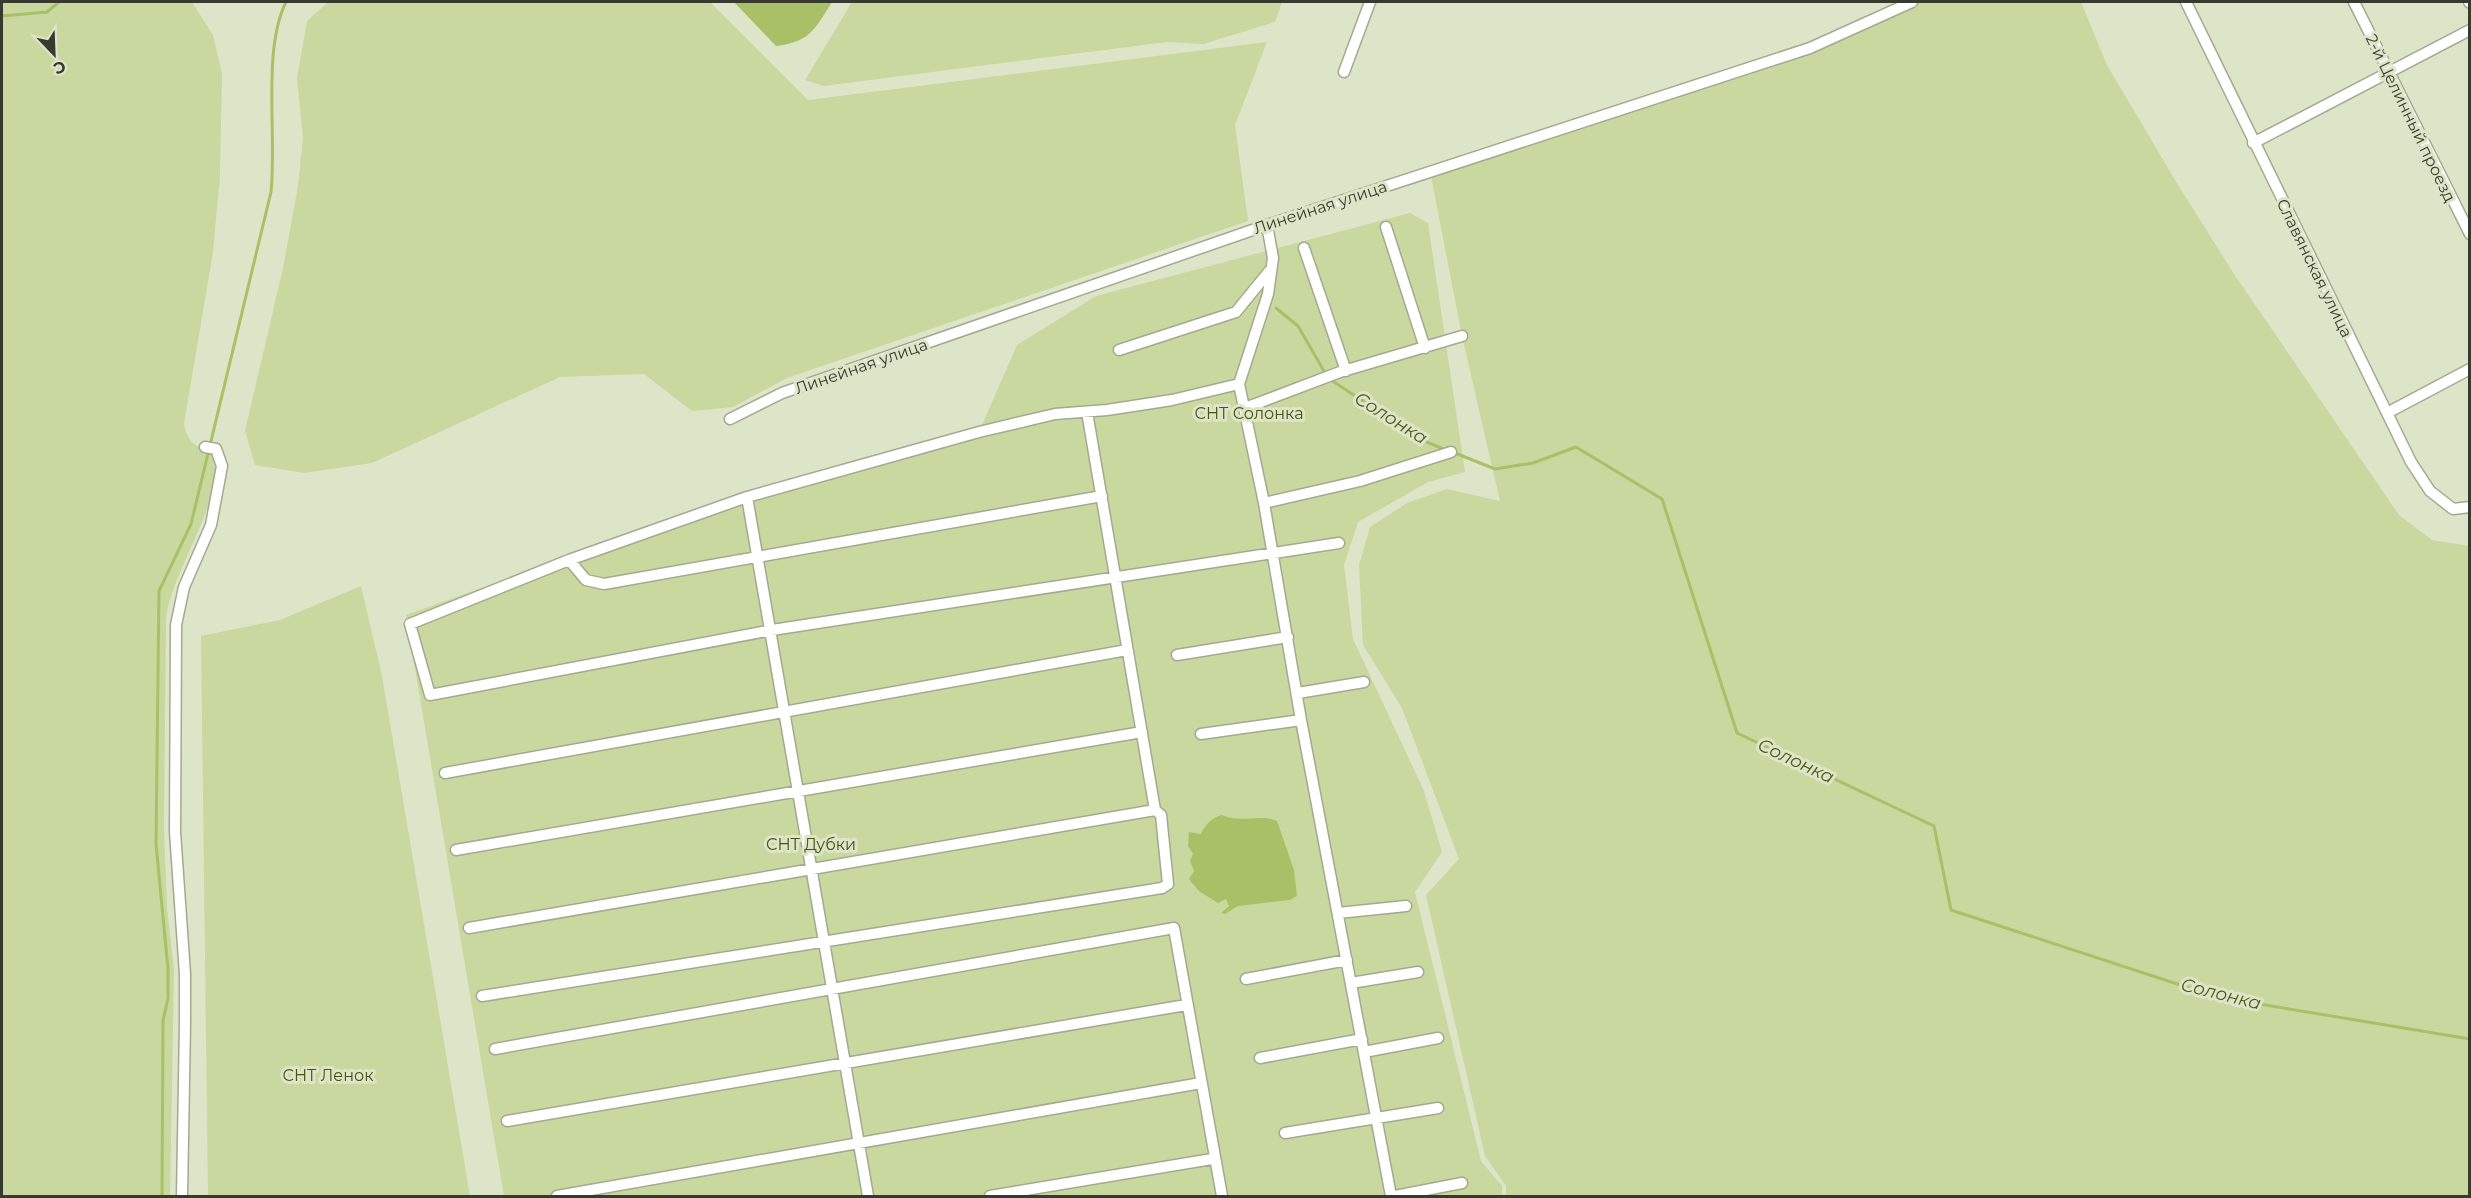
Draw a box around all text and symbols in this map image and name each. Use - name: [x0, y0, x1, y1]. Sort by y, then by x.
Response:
- north arrow: [24, 24, 84, 84]
- street label: 2-й Целинный проезд: [2362, 31, 2459, 205]
- text: С: [50, 56, 69, 79]
- street label: Линейная улица: [1251, 177, 1389, 238]
- street label: Славянская улица: [2273, 196, 2356, 341]
- street label: Линейная улица: [792, 335, 930, 398]
- water label: Солонка: [1350, 387, 1432, 449]
- park label: СНТ Солонка: [1195, 404, 1303, 423]
- water label: Солонка: [1754, 734, 1838, 788]
- park label: СНТ Дубки: [766, 835, 856, 854]
- water label: Солонка: [2179, 973, 2263, 1015]
- park label: СНТ Ленок: [283, 1066, 374, 1085]

